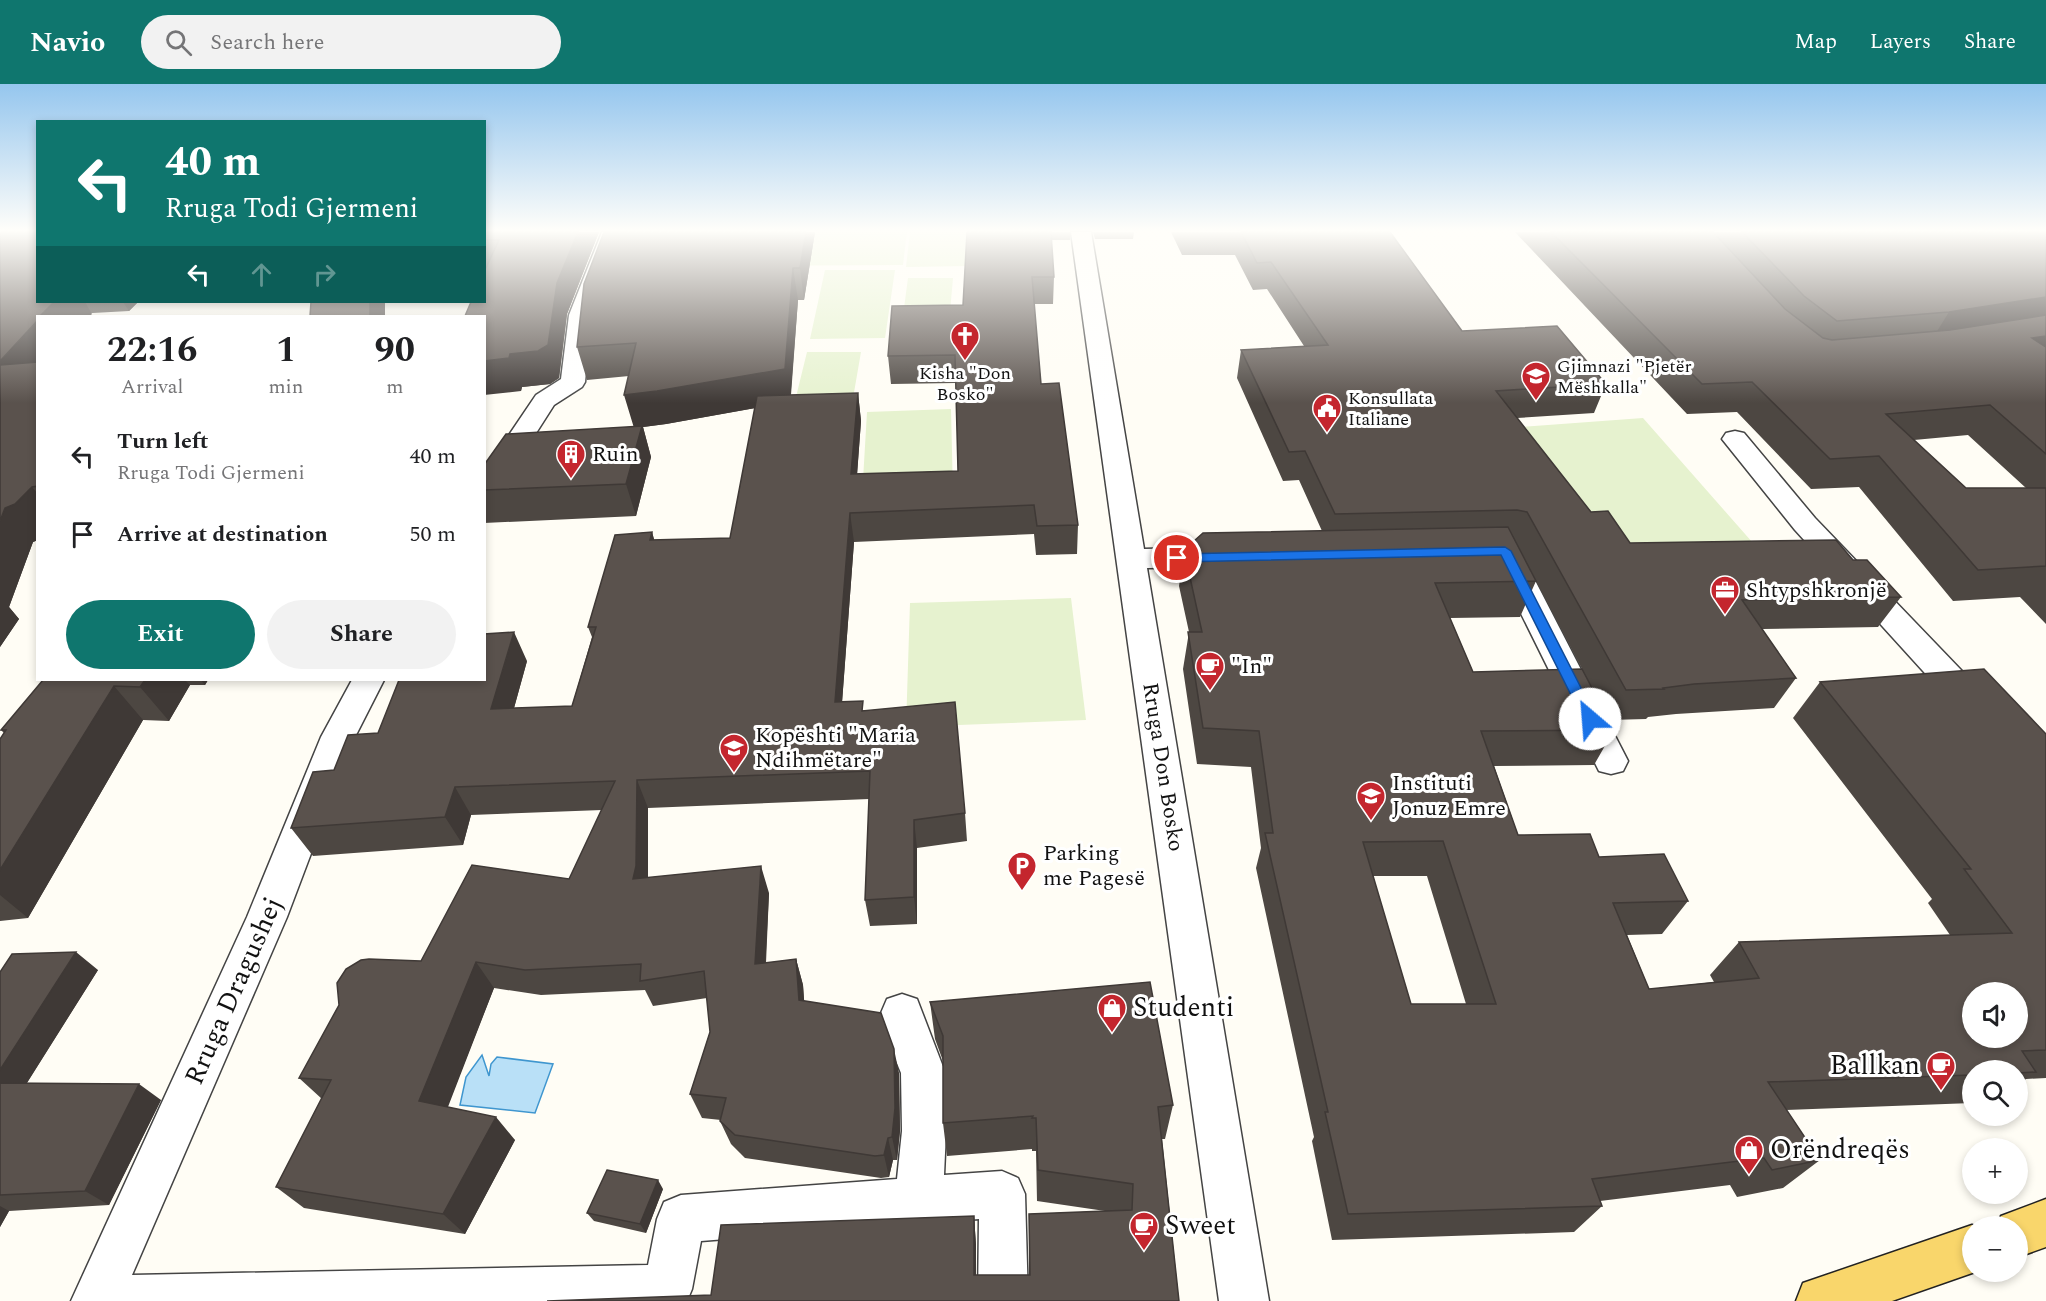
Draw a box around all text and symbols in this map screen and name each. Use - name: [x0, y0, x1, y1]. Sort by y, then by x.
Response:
- search box: [141, 15, 561, 69]
- text: Navio: [30, 21, 105, 64]
- icon: search: [162, 26, 195, 59]
- text: Search here: [210, 26, 324, 59]
- text: Map: [1795, 26, 1837, 58]
- text: Layers: [1870, 26, 1931, 58]
- text: Share: [1964, 26, 2016, 58]
- text: 40 m: [165, 131, 260, 194]
- icon: left: [66, 144, 144, 222]
- text: Rruga Todi Gjermeni: [165, 188, 418, 230]
- icon: left: [182, 258, 215, 291]
- icon: ahead: [245, 258, 278, 291]
- icon: right: [308, 258, 341, 291]
- church icon: Kisha "Don Bosko": [949, 320, 981, 362]
- text: 22:16: [107, 323, 197, 378]
- text: 1: [276, 323, 296, 378]
- text: 90: [375, 323, 415, 378]
- place label: Gjimnazi "Pjetër Mëshkalla": [1557, 353, 1692, 401]
- place label: Kisha "Don Bosko": [919, 360, 1011, 408]
- school or university icon: Gjimnazi "Pjetër Mëshkalla": [1520, 360, 1552, 402]
- text: Arrival: [121, 372, 183, 402]
- text: min: [269, 372, 304, 402]
- text: m: [386, 372, 403, 402]
- place label: Konsullata Italiane: [1348, 385, 1433, 433]
- public building icon: Konsullata Italiane: [1311, 392, 1343, 434]
- text: Turn left: [117, 425, 209, 458]
- building icon: Ruin: [555, 438, 587, 480]
- place label: Ruin: [592, 438, 639, 471]
- icon: left: [66, 440, 99, 473]
- text: 40 m: [410, 440, 456, 473]
- text: Rruga Todi Gjermeni: [117, 458, 305, 488]
- icon: arrive: [66, 518, 99, 551]
- text: Arrive at destination: [117, 518, 328, 551]
- text: 50 m: [410, 518, 456, 551]
- pin: [1151, 532, 1202, 583]
- icon: arrive: [1160, 541, 1193, 574]
- office icon: Shtypshkronjë: [1709, 574, 1741, 616]
- place label: Shtypshkronjë: [1746, 574, 1887, 607]
- button: Exit: [66, 600, 255, 669]
- button: Share: [267, 600, 456, 669]
- cafe icon: "In": [1194, 650, 1226, 692]
- place label: "In": [1231, 650, 1272, 683]
- street label: Rruga Don Bosko: [1133, 680, 1193, 854]
- position arrow: [1558, 687, 1622, 751]
- place label: Kopështi "Maria Ndihmëtare": [755, 719, 916, 777]
- school or university icon: Kopështi "Maria Ndihmëtare": [718, 732, 750, 774]
- place label: Instituti Jonuz Emre: [1392, 767, 1506, 825]
- school or university icon: Instituti Jonuz Emre: [1355, 780, 1387, 822]
- place label: Parking me Pagesë: [1043, 837, 1145, 895]
- parking icon: Parking me Pagesë: [1006, 850, 1038, 892]
- street label: Rruga Dragushej: [174, 890, 294, 1092]
- map controls: [1962, 982, 2028, 1282]
- button: sound: [1962, 982, 2028, 1048]
- place label: Studenti: [1133, 987, 1234, 1029]
- shop icon: Studenti: [1096, 992, 1128, 1034]
- place label: Ballkan: [1830, 1045, 1920, 1087]
- cafe icon: Ballkan: [1925, 1050, 1957, 1092]
- button: search: [1962, 1060, 2028, 1126]
- place label: Orëndreqës: [1770, 1129, 1910, 1171]
- shop icon: Orëndreqës: [1733, 1134, 1765, 1176]
- button: +: [1962, 1138, 2028, 1204]
- place label: Sweet: [1165, 1205, 1236, 1247]
- cafe icon: Sweet: [1128, 1210, 1160, 1252]
- button: −: [1962, 1216, 2028, 1282]

